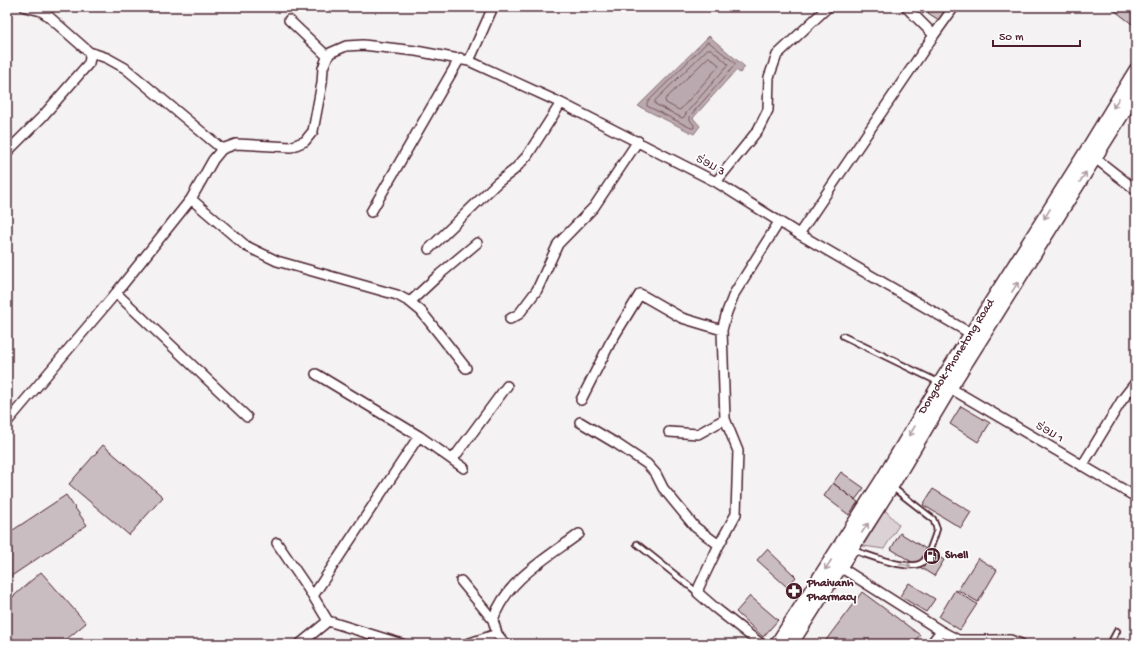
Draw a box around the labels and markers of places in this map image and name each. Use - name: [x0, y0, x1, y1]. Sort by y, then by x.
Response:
- fuel station icon: Shell: [922, 546, 942, 566]
- place label: Shell: [945, 549, 969, 563]
- place label: Phaivanh Pharmacy: [806, 577, 856, 605]
- pharmacy icon: Phaivanh Pharmacy: [784, 581, 804, 601]

